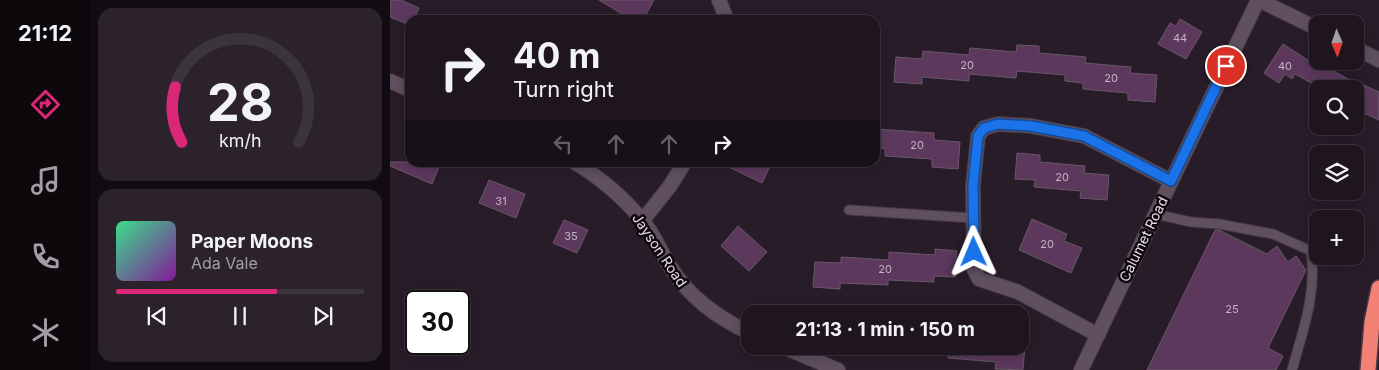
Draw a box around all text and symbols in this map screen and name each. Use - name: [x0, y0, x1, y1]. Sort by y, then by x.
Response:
- north arrow: [1309, 15, 1364, 70]
- map controls: [1309, 15, 1364, 265]
- text: 21:12: [18, 20, 72, 46]
- house number: 44: [1173, 31, 1187, 45]
- text: 40 m: [513, 34, 601, 76]
- icon: right: [430, 35, 495, 100]
- pin: [1205, 45, 1247, 87]
- icon: arrive: [1212, 52, 1240, 80]
- house number: 20: [960, 58, 974, 72]
- house number: 40: [1278, 59, 1292, 73]
- text: 28: [207, 71, 273, 134]
- house number: 20: [1104, 71, 1118, 85]
- text: Turn right: [513, 76, 614, 102]
- button: search: [1309, 80, 1364, 135]
- icon: directions: [28, 87, 63, 122]
- text: km/h: [219, 130, 261, 151]
- icon: left: [549, 130, 577, 158]
- icon: ahead: [602, 130, 630, 158]
- icon: ahead: [655, 130, 683, 158]
- icon: right: [708, 130, 736, 158]
- house number: 20: [910, 138, 924, 152]
- button: layers: [1309, 145, 1364, 200]
- icon: music: [28, 163, 63, 198]
- house number: 20: [1055, 170, 1069, 184]
- house number: 31: [495, 194, 507, 208]
- street label: Calumet Road: [1115, 194, 1171, 284]
- street label: Jayson Road: [629, 210, 691, 290]
- button: +: [1309, 210, 1364, 265]
- position arrow: [947, 225, 999, 277]
- house number: 35: [564, 229, 578, 243]
- text: Paper Moons: [191, 230, 313, 253]
- house number: 20: [1040, 237, 1054, 251]
- icon: phone: [28, 239, 63, 274]
- text: Ada Vale: [191, 253, 258, 273]
- house number: 20: [878, 262, 892, 276]
- speed limit sign: 30: [405, 290, 470, 355]
- icon: previous: [143, 302, 171, 330]
- icon: pause: [226, 302, 254, 330]
- icon: next: [309, 302, 337, 330]
- house number: 25: [1225, 302, 1239, 316]
- icon: climate: [28, 315, 63, 350]
- text: 21:13 · 1 min · 150 m: [795, 318, 975, 341]

